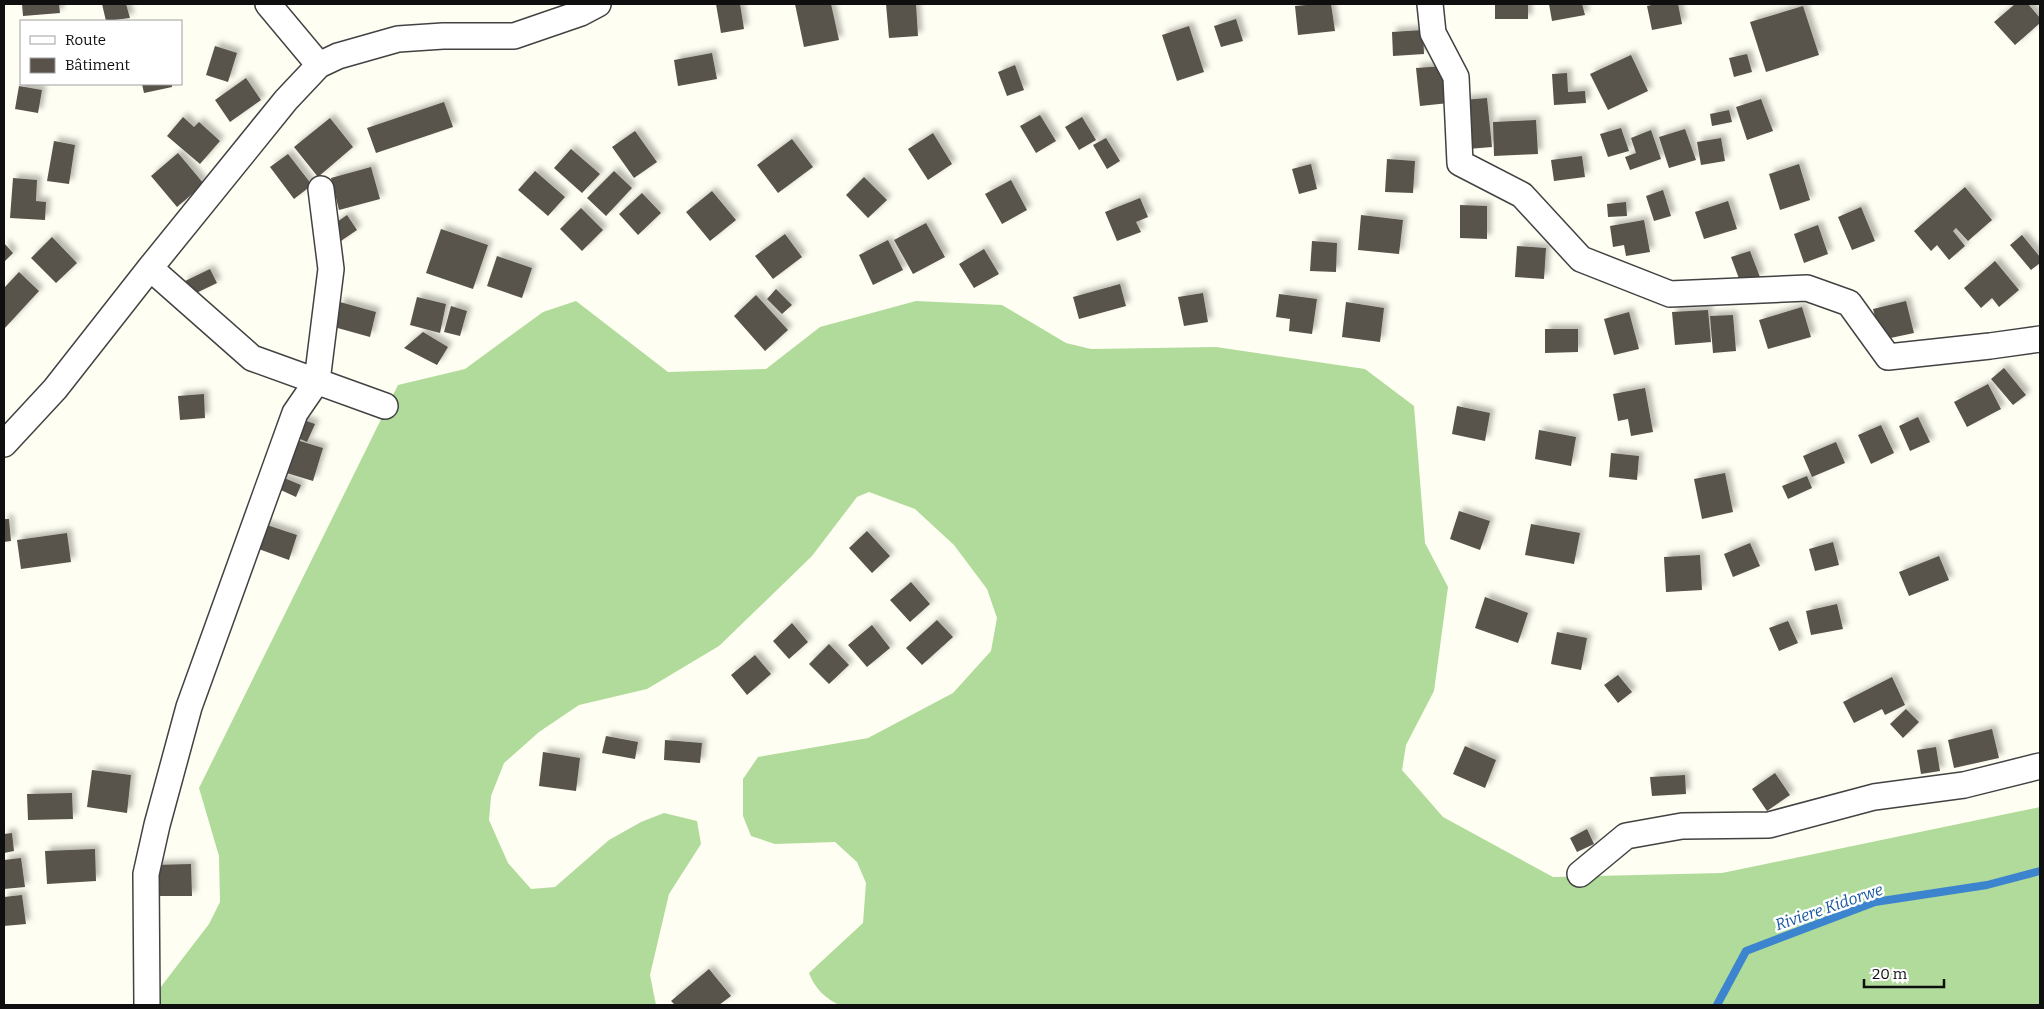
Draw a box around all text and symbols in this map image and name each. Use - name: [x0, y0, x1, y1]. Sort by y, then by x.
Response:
- legend: [20, 20, 182, 85]
- text: Route: [65, 31, 106, 49]
- text: Bâtiment: [65, 56, 130, 74]
- water label: Riviere Kidorwe: [1773, 880, 1885, 934]
- scale bar: [1864, 956, 1944, 988]
- text: 20 m: [1872, 965, 1908, 983]

